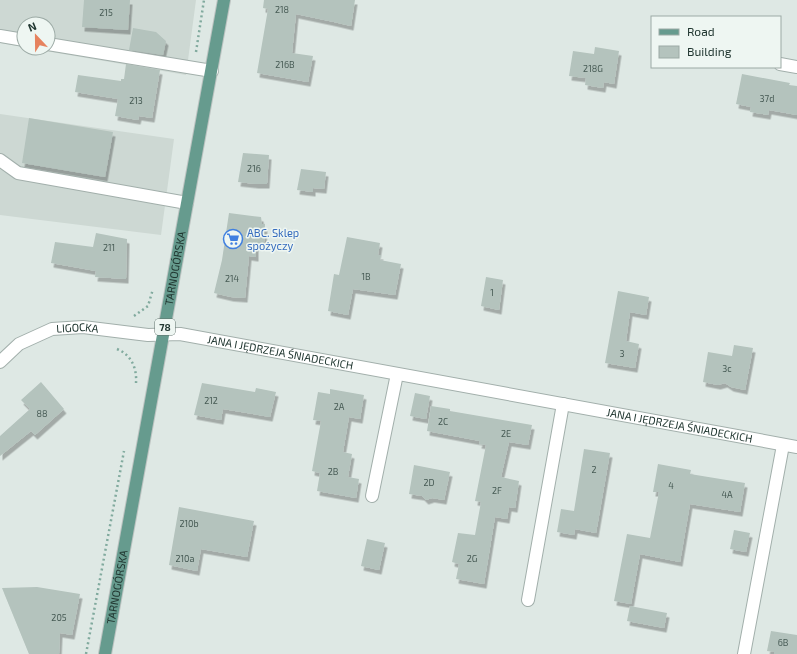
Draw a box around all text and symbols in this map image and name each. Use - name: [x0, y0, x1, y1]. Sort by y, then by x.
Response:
- house number: 218: [275, 4, 289, 15]
- house number: 215: [99, 7, 113, 18]
- north arrow: [16, 16, 56, 56]
- legend: [651, 16, 781, 68]
- text: N: [26, 19, 38, 34]
- text: Road: [687, 24, 715, 38]
- text: Building: [687, 44, 732, 58]
- house number: 216B: [275, 59, 295, 70]
- house number: 218G: [583, 63, 603, 74]
- house number: 37d: [760, 93, 774, 104]
- house number: 213: [129, 95, 143, 106]
- house number: 216: [247, 163, 261, 174]
- place label: ABC. Sklep spożyczy: [247, 226, 299, 252]
- supermarket icon: ABC. Sklep spożyczy: [222, 228, 244, 250]
- street label: TARNOGÓRSKA: [162, 230, 188, 306]
- house number: 211: [103, 242, 115, 253]
- house number: 1B: [361, 271, 371, 282]
- house number: 214: [225, 273, 240, 284]
- house number: 1: [490, 287, 494, 298]
- road number: 78: [155, 319, 175, 335]
- street label: LIGOCKA: [56, 320, 100, 335]
- street label: JANA I JĘDRZEJA ŚNIADECKICH: [206, 332, 354, 372]
- house number: 3: [619, 348, 625, 359]
- house number: 3c: [722, 363, 732, 374]
- house number: 212: [204, 395, 218, 406]
- house number: 2A: [334, 401, 345, 412]
- street label: JANA I JĘDRZEJA ŚNIADECKICH: [606, 405, 754, 445]
- house number: 88: [37, 408, 47, 419]
- house number: 2C: [438, 416, 448, 427]
- house number: 2E: [501, 428, 511, 439]
- house number: 2: [591, 464, 597, 475]
- house number: 2B: [328, 466, 339, 477]
- house number: 2D: [423, 477, 435, 488]
- house number: 4: [668, 480, 674, 491]
- house number: 2F: [492, 485, 502, 496]
- house number: 4A: [721, 489, 733, 500]
- house number: 210b: [179, 518, 199, 529]
- street label: TARNOGÓRSKA: [104, 549, 130, 625]
- house number: 210a: [175, 553, 195, 564]
- house number: 2G: [467, 553, 478, 564]
- house number: 205: [51, 612, 67, 623]
- house number: 6B: [778, 637, 789, 648]

